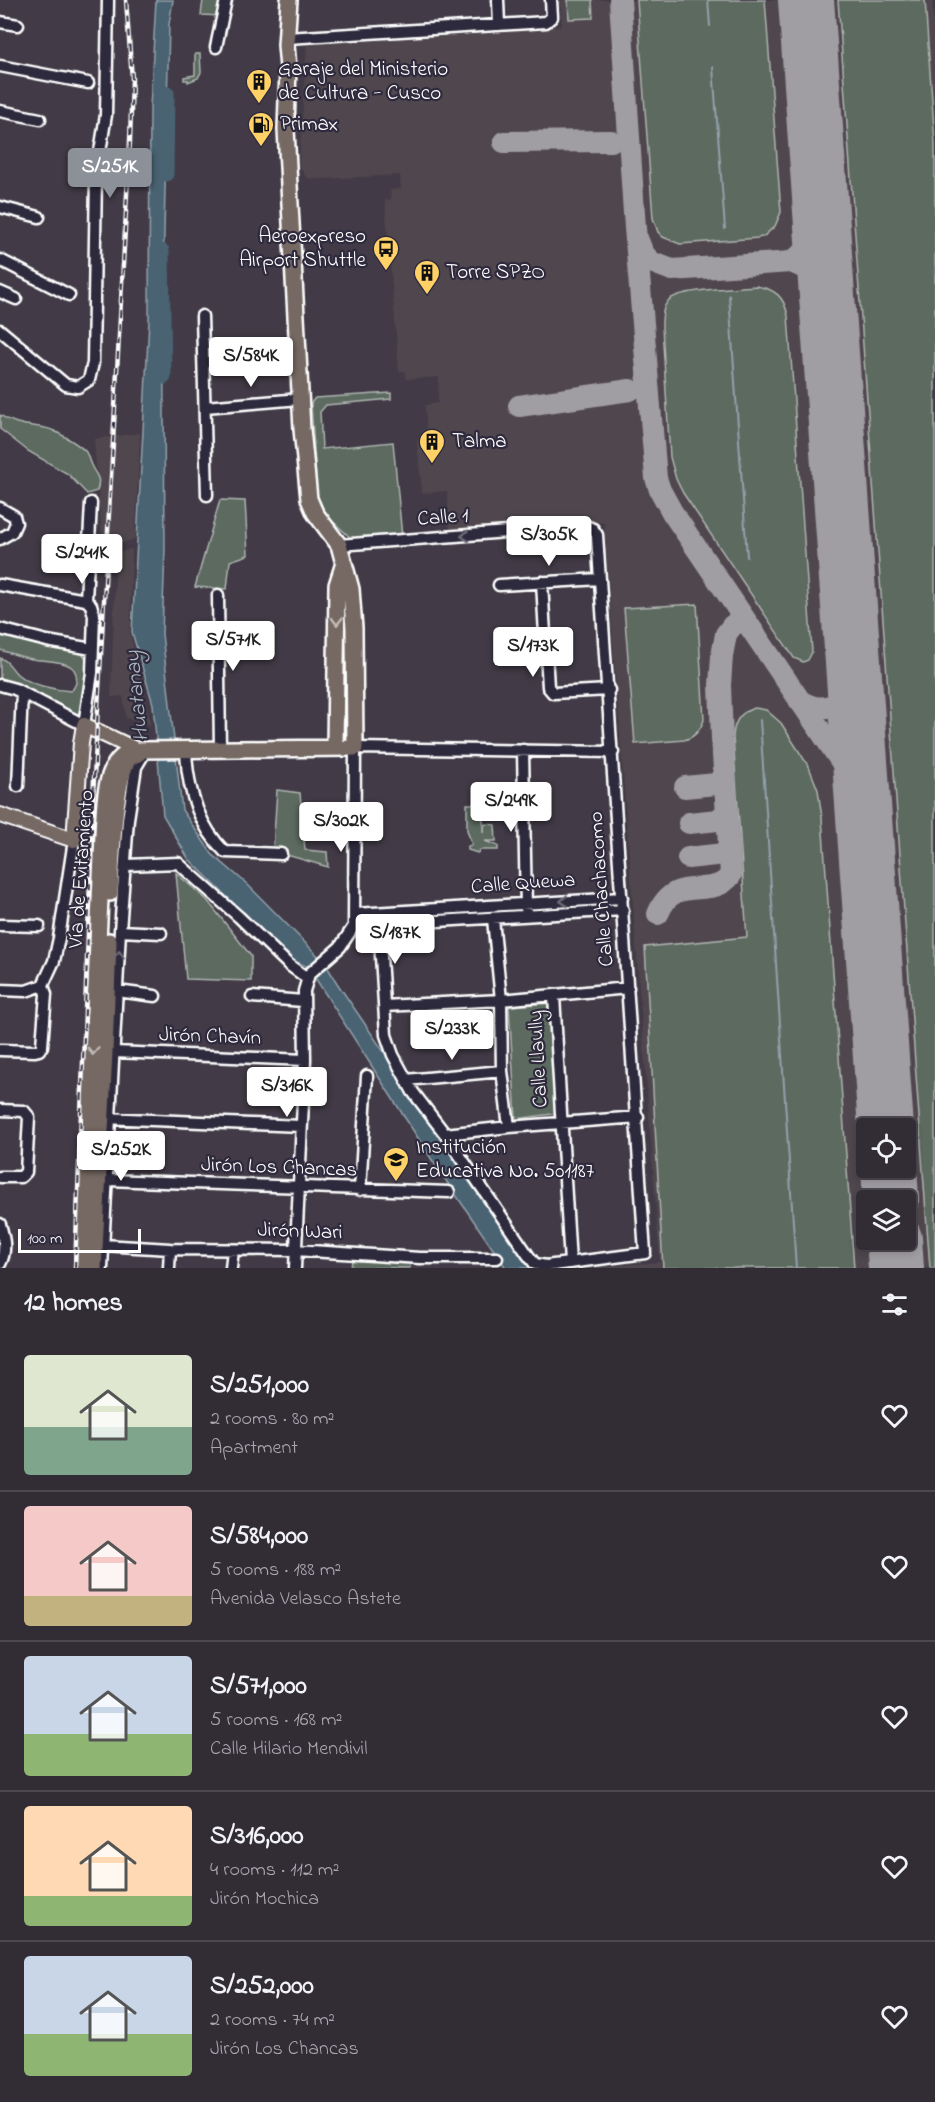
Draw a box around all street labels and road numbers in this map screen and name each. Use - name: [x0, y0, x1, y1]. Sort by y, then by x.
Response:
- street label: Calle 1: [416, 501, 470, 535]
- street label: Vía de Evitamiento: [61, 789, 102, 950]
- street label: Calle Chachacomo: [582, 810, 622, 968]
- street label: Calle Quewa: [470, 865, 576, 903]
- street label: Calle Llaully: [521, 1009, 559, 1109]
- street label: Jirón Chavín: [158, 1020, 262, 1054]
- street label: Jirón Los Chancas: [200, 1150, 358, 1186]
- street label: Jirón Wari: [257, 1216, 343, 1248]

